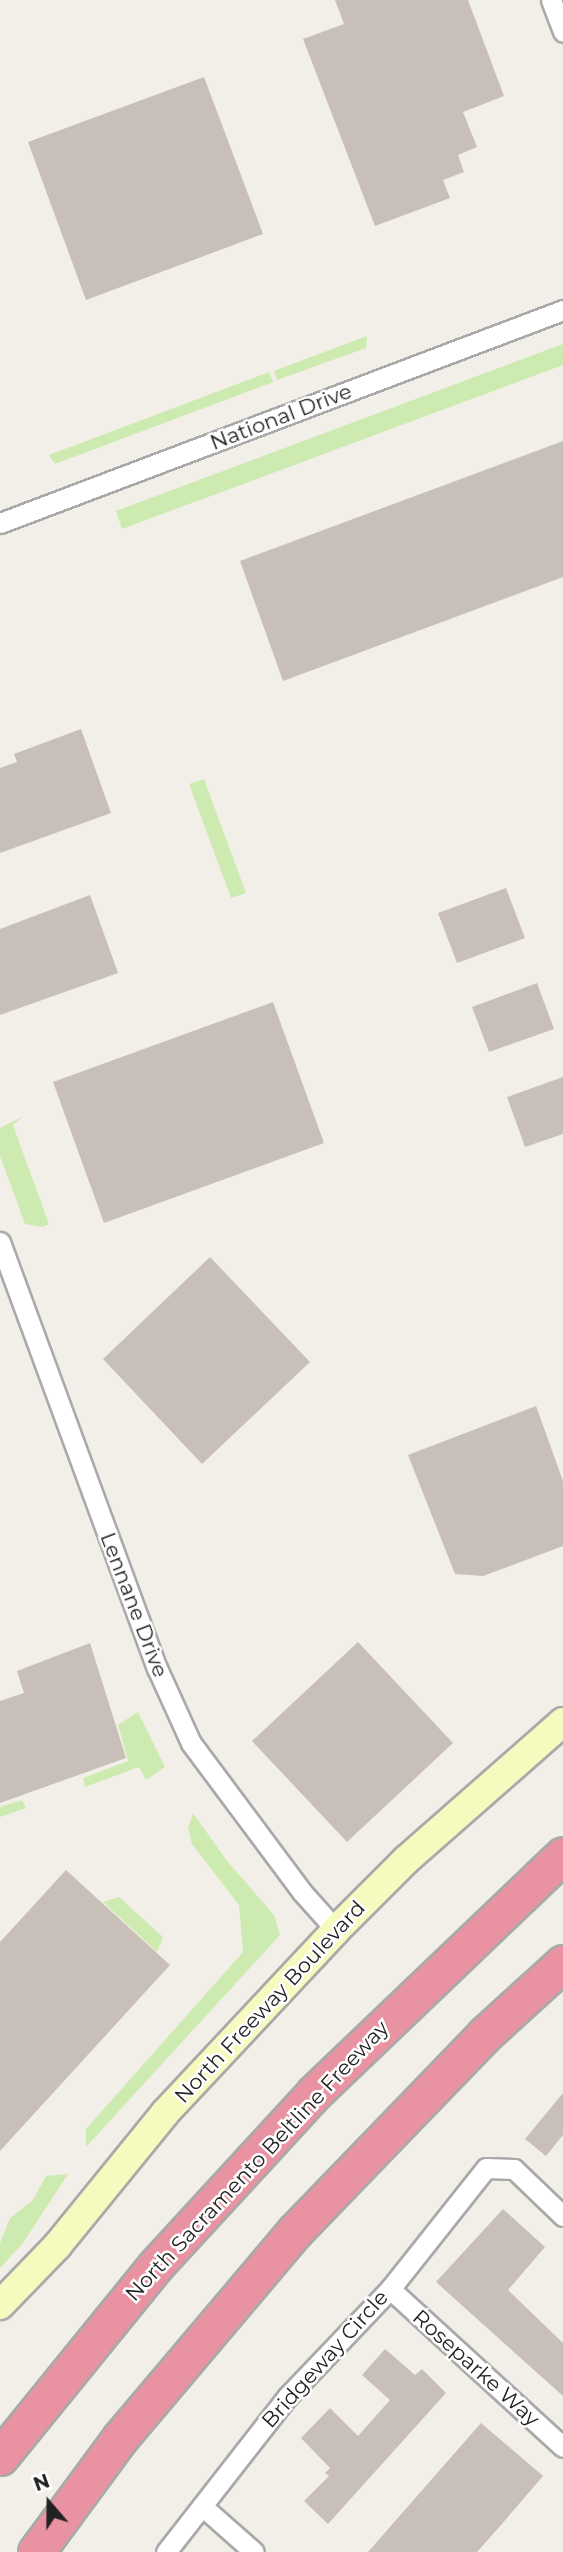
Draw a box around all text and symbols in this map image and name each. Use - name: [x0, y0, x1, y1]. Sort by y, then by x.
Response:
- street label: National Drive: [207, 378, 355, 456]
- street label: Lennane Drive: [95, 1529, 173, 1681]
- street label: North Freeway Boulevard: [170, 1896, 370, 2108]
- street label: North Sacramento Beltline Freeway: [120, 2016, 394, 2306]
- street label: Bridgeway Circle: [257, 2285, 393, 2433]
- street label: Roseparke Way: [407, 2304, 545, 2432]
- north arrow: [14, 2468, 84, 2538]
- text: N: [30, 2469, 53, 2496]

